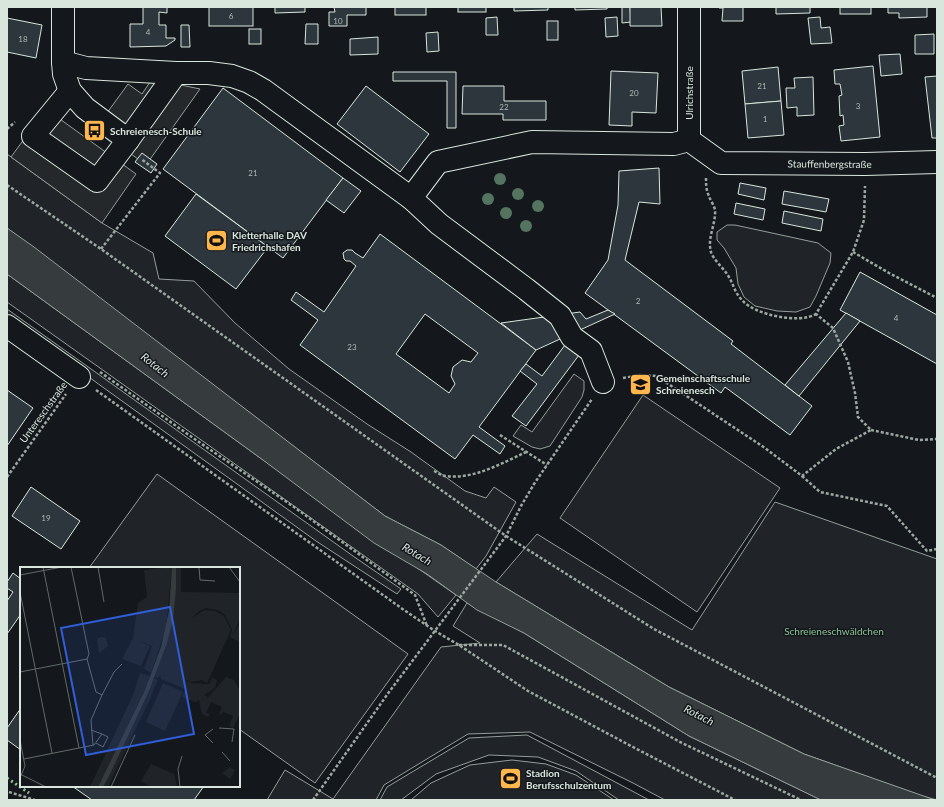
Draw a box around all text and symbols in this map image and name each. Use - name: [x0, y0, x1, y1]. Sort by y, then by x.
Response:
- house number: 6: [229, 11, 234, 21]
- house number: 10: [333, 16, 343, 26]
- house number: 4: [146, 27, 151, 37]
- house number: 18: [18, 34, 28, 44]
- street label: Ulrichstraße: [683, 66, 695, 120]
- house number: 21: [757, 81, 767, 91]
- house number: 20: [629, 88, 639, 98]
- house number: 3: [856, 101, 861, 111]
- house number: 22: [499, 102, 509, 112]
- house number: 1: [763, 114, 768, 124]
- bus stop icon: Schreienesch-Schule: [82, 118, 108, 144]
- place label: Schreienesch-Schule: [110, 125, 202, 137]
- street label: Stauffenbergstraße: [788, 157, 872, 170]
- house number: 21: [248, 168, 258, 178]
- sports icon: Kletterhalle DAV Friedrichshafen: [203, 228, 229, 254]
- place label: Kletterhalle DAV Friedrichshafen: [232, 229, 307, 253]
- house number: 2: [636, 296, 641, 306]
- house number: 4: [894, 313, 899, 323]
- house number: 23: [347, 342, 357, 352]
- water label: Rotach: [139, 350, 172, 380]
- school or university icon: Gemeinschaftsschule Schreienesch: [627, 371, 653, 397]
- place label: Gemeinschaftsschule Schreienesch: [656, 372, 751, 396]
- street label: Untereschstraße: [17, 379, 69, 445]
- house number: 19: [41, 513, 51, 523]
- water label: Rotach: [400, 540, 434, 567]
- inset map: [20, 567, 240, 787]
- park label: Schreieneschwäldchen: [784, 625, 884, 637]
- water label: Rotach: [682, 702, 717, 728]
- sports icon: Stadion Berufsschulzentum: [498, 766, 524, 792]
- place label: Stadion Berufsschulzentum: [526, 767, 611, 791]

